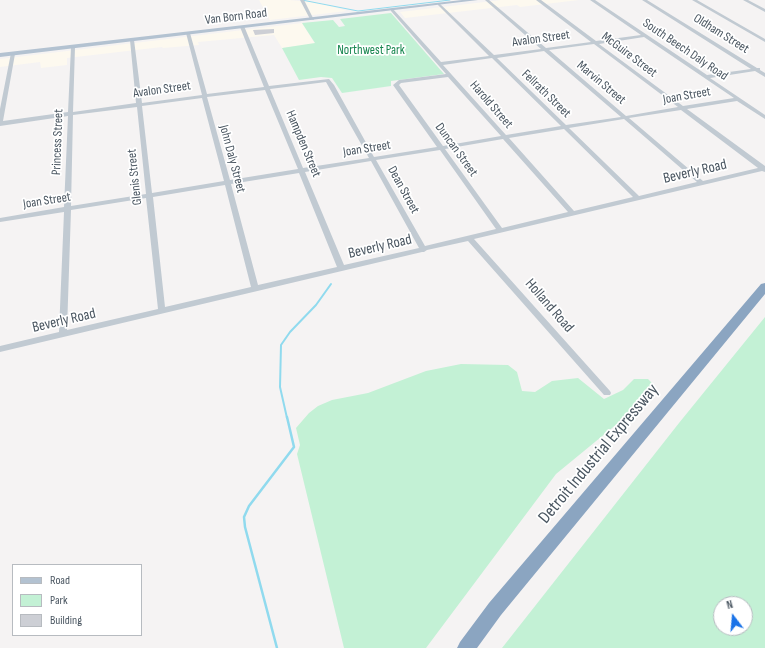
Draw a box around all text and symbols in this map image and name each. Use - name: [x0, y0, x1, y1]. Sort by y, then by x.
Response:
- street label: Van Born Road: [204, 5, 268, 29]
- street label: Oldham Street: [690, 11, 752, 57]
- street label: South Beech Daly Road: [639, 16, 731, 84]
- street label: Avalon Street: [511, 27, 571, 51]
- street label: McGuire Street: [598, 29, 660, 81]
- park label: Northwest Park: [337, 43, 405, 59]
- street label: Marvin Street: [573, 58, 629, 108]
- street label: Fellrath Street: [518, 67, 574, 121]
- street label: Avalon Street: [132, 78, 192, 102]
- street label: Harold Street: [466, 78, 516, 132]
- street label: Joan Street: [662, 84, 712, 108]
- street label: Hampden Street: [282, 108, 324, 180]
- street label: Princess Street: [49, 109, 67, 175]
- street label: Duncan Street: [431, 120, 481, 180]
- street label: John Daly Street: [215, 123, 249, 195]
- street label: Joan Street: [342, 138, 392, 160]
- street label: Glenis Street: [124, 148, 146, 206]
- street label: Beverly Road: [662, 156, 728, 188]
- street label: Dean Street: [384, 164, 422, 216]
- street label: Joan Street: [22, 190, 72, 212]
- street label: Beverly Road: [347, 231, 413, 263]
- street label: Holland Road: [521, 275, 577, 337]
- street label: Beverly Road: [31, 305, 97, 337]
- street label: Detroit Industrial Expressway: [534, 380, 664, 528]
- legend: [12, 564, 142, 636]
- text: Road: [50, 573, 70, 588]
- text: Park: [50, 593, 68, 608]
- north arrow: [713, 596, 753, 636]
- text: N: [725, 598, 734, 612]
- text: Building: [50, 613, 82, 628]

